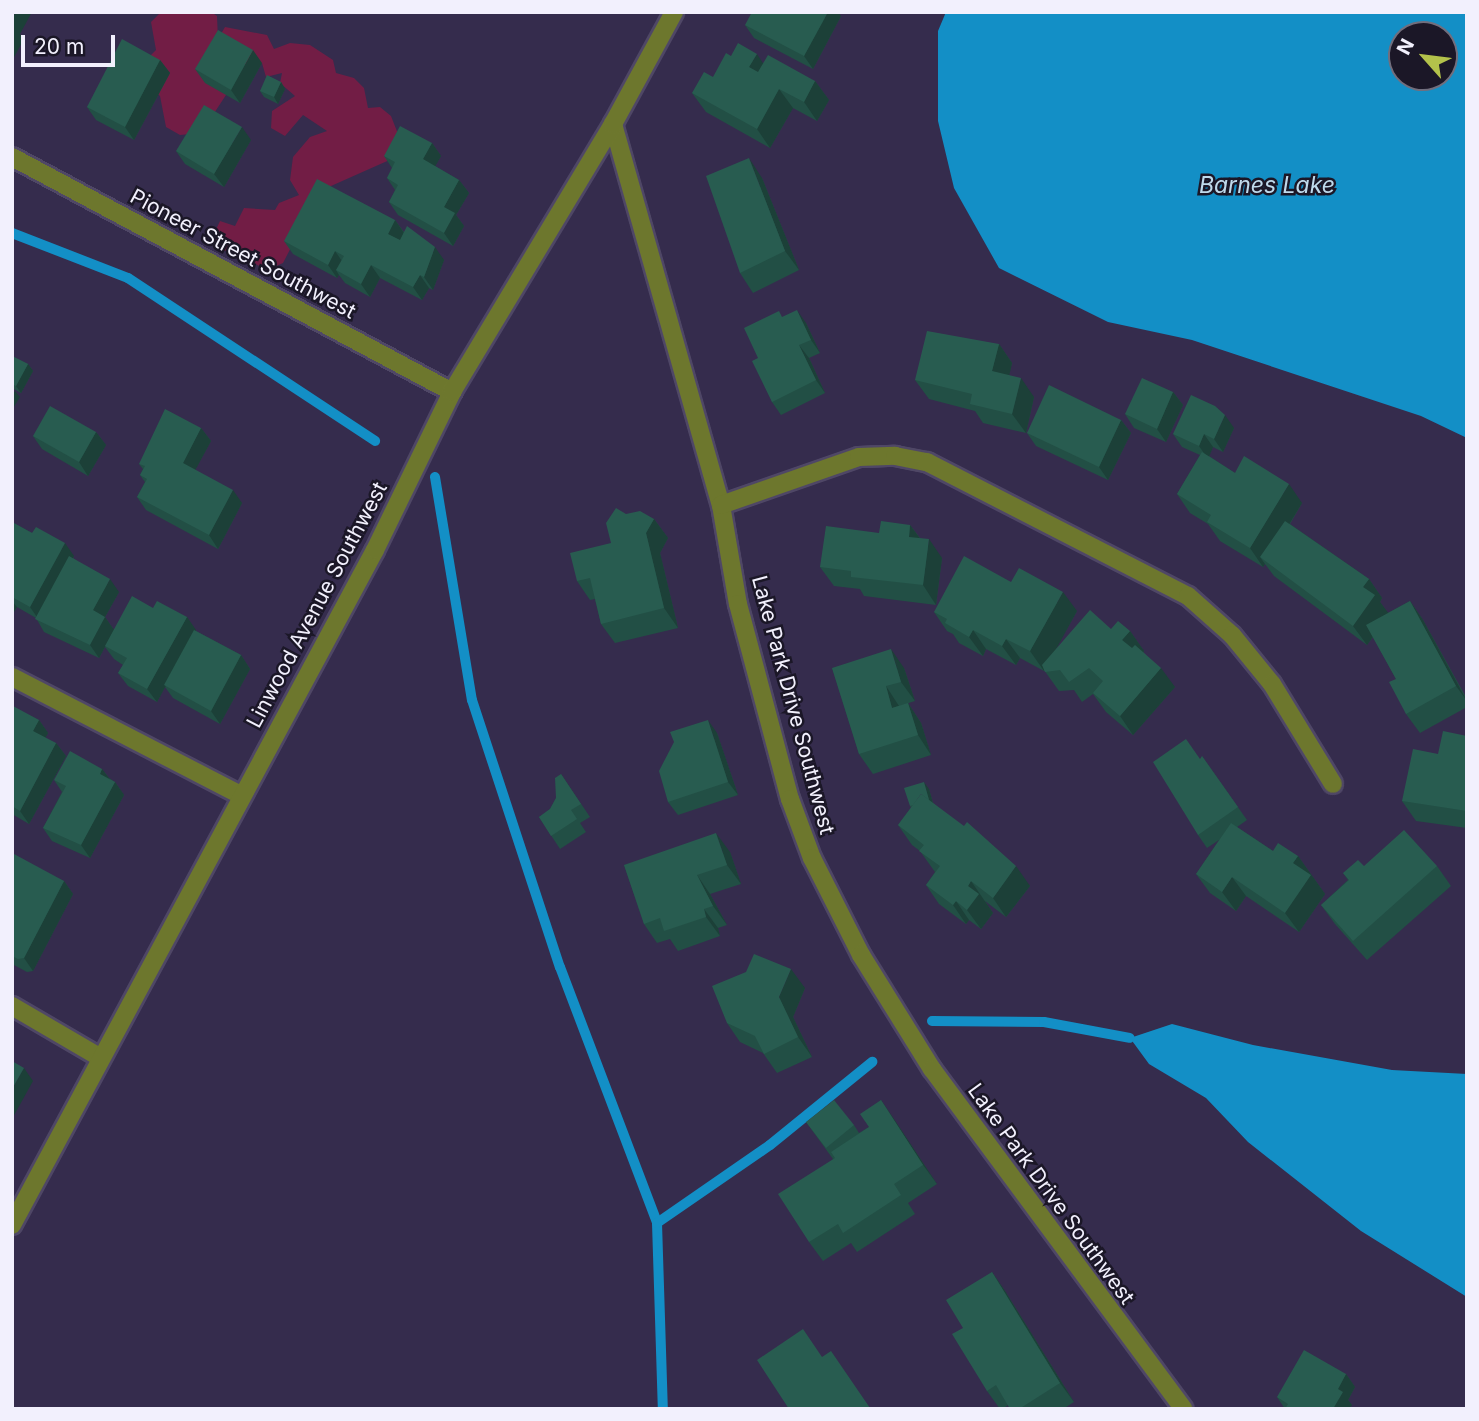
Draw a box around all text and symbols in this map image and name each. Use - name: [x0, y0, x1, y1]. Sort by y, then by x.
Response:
- scale bar: [24, 21, 119, 65]
- north arrow: [1388, 21, 1458, 91]
- text: 20 m: [34, 34, 84, 59]
- text: N: [1392, 35, 1419, 59]
- water label: Barnes Lake: [1199, 171, 1335, 199]
- street label: Pioneer Street Southwest: [126, 184, 360, 324]
- street label: Linwood Avenue Southwest: [241, 478, 393, 732]
- street label: Lake Park Drive Southwest: [746, 573, 840, 837]
- street label: Lake Park Drive Southwest: [962, 1079, 1140, 1309]

